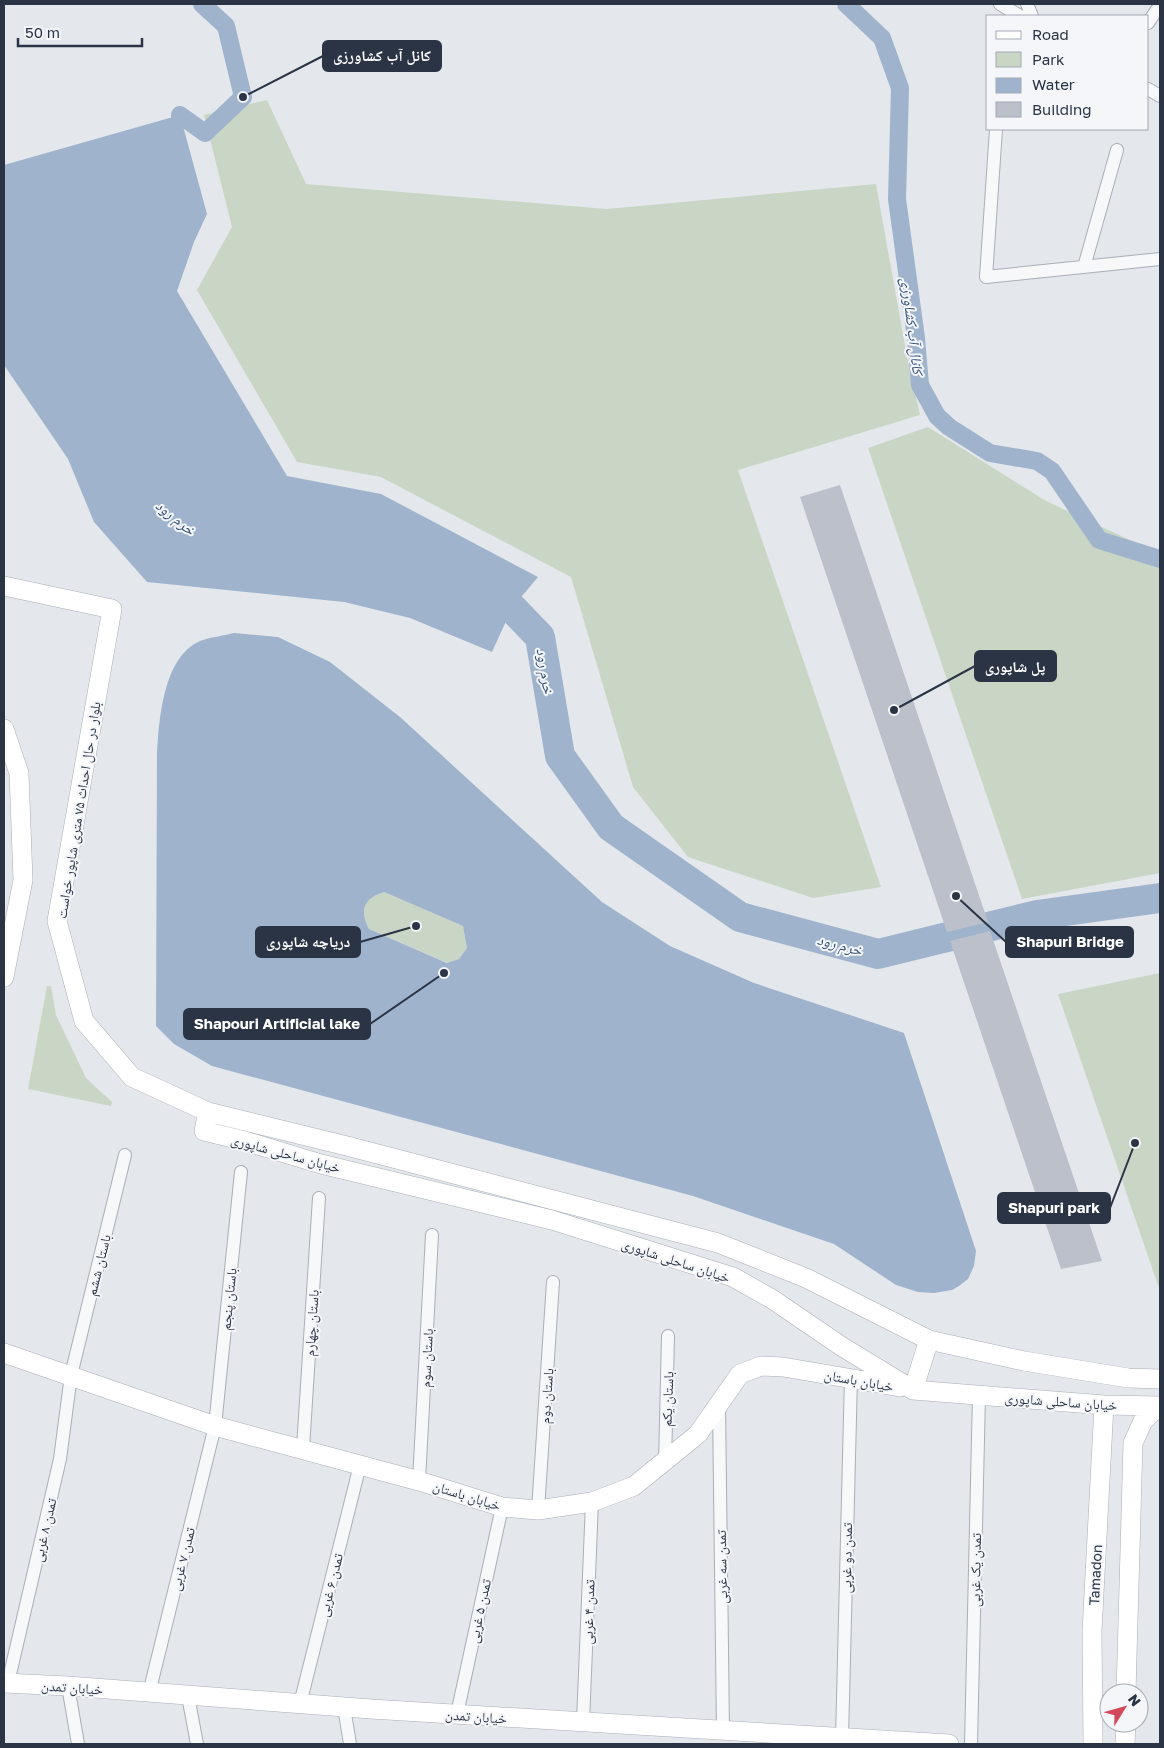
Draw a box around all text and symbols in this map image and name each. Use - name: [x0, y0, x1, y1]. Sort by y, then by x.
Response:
- scale bar: [18, 15, 141, 47]
- legend: [986, 15, 1149, 130]
- text: 50 m: [25, 23, 60, 41]
- text: Road: [1032, 25, 1069, 43]
- callout: کانل آب کشاورزی: [323, 41, 441, 71]
- text: کانل آب کشاورزی: [333, 46, 431, 65]
- text: Park: [1032, 50, 1065, 68]
- text: Water: [1032, 75, 1075, 93]
- text: Building: [1032, 100, 1092, 118]
- water label: کانال آب کشاورزی: [897, 277, 928, 378]
- water label: خرم رود: [151, 496, 200, 540]
- water label: خرم رود: [532, 647, 559, 696]
- callout: پل شاپوری: [975, 651, 1056, 681]
- text: پل شاپوری: [985, 657, 1045, 676]
- street label: بلوار در حال احداث ۷۵ متری شاپور خواست: [52, 700, 105, 920]
- callout: دریاچه شاپوری: [256, 927, 360, 957]
- callout: Shapuri Bridge: [1006, 927, 1133, 957]
- water label: خرم رود: [815, 929, 865, 961]
- text: دریاچه شاپوری: [266, 932, 350, 951]
- text: Shapuri Bridge: [1016, 932, 1124, 950]
- callout: Shapouri Artificial lake: [184, 1009, 370, 1039]
- text: Shapouri Artificial lake: [194, 1014, 360, 1032]
- street label: خیابان ساحلی شاپوری: [229, 1130, 343, 1177]
- callout: Shapuri park: [998, 1193, 1110, 1223]
- text: Shapuri park: [1008, 1198, 1100, 1216]
- street label: باستان ششم: [82, 1232, 116, 1298]
- street label: خیابان ساحلی شاپوری: [619, 1234, 732, 1287]
- street label: باستان پنجم: [216, 1267, 242, 1331]
- street label: باستان چهارم: [300, 1289, 324, 1357]
- street label: باستان سوم: [416, 1328, 438, 1388]
- street label: خیابان باستان: [823, 1366, 895, 1395]
- street label: باستان دوم: [536, 1367, 558, 1425]
- street label: باستان یکم: [658, 1371, 678, 1427]
- street label: خیابان ساحلی شاپوری: [1004, 1389, 1118, 1415]
- street label: خیابان باستان: [431, 1477, 503, 1514]
- street label: تمدن ۸ غربی: [28, 1496, 61, 1564]
- street label: تمدن دو غربی: [837, 1522, 856, 1594]
- street label: تمدن ۷ غربی: [166, 1525, 199, 1593]
- street label: تمدن سه غربی: [712, 1530, 731, 1604]
- street label: تمدن یک غربی: [966, 1533, 985, 1607]
- street label: Tamadon: [1085, 1544, 1105, 1606]
- street label: تمدن ۶ غربی: [314, 1551, 347, 1619]
- street label: تمدن ۵ غربی: [464, 1577, 495, 1645]
- street label: تمدن ۴ غربی: [578, 1579, 599, 1645]
- street label: خیابان تمدن: [40, 1676, 104, 1699]
- north arrow: [1099, 1683, 1149, 1733]
- text: N: [1125, 1691, 1145, 1709]
- street label: خیابان تمدن: [444, 1705, 508, 1728]

